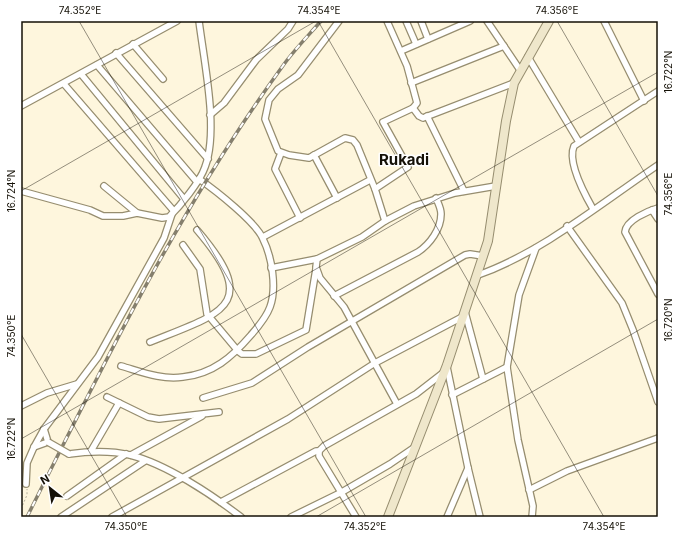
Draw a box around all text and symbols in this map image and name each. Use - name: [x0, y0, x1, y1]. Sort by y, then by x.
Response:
- text: 74.352°E: [59, 4, 101, 16]
- text: 74.354°E: [298, 4, 340, 16]
- text: 74.356°E: [536, 4, 578, 16]
- text: 16.722°N: [662, 51, 674, 93]
- district label: Rukadi: [379, 150, 429, 169]
- text: 16.724°N: [5, 170, 17, 212]
- text: 74.356°E: [662, 173, 674, 215]
- text: 16.720°N: [662, 299, 674, 341]
- text: 74.350°E: [5, 315, 17, 357]
- text: 16.722°N: [5, 418, 17, 460]
- north arrow: [30, 468, 70, 508]
- text: N: [38, 471, 52, 487]
- text: 74.350°E: [105, 520, 147, 532]
- text: 74.352°E: [344, 520, 386, 532]
- text: 74.354°E: [583, 520, 625, 532]

